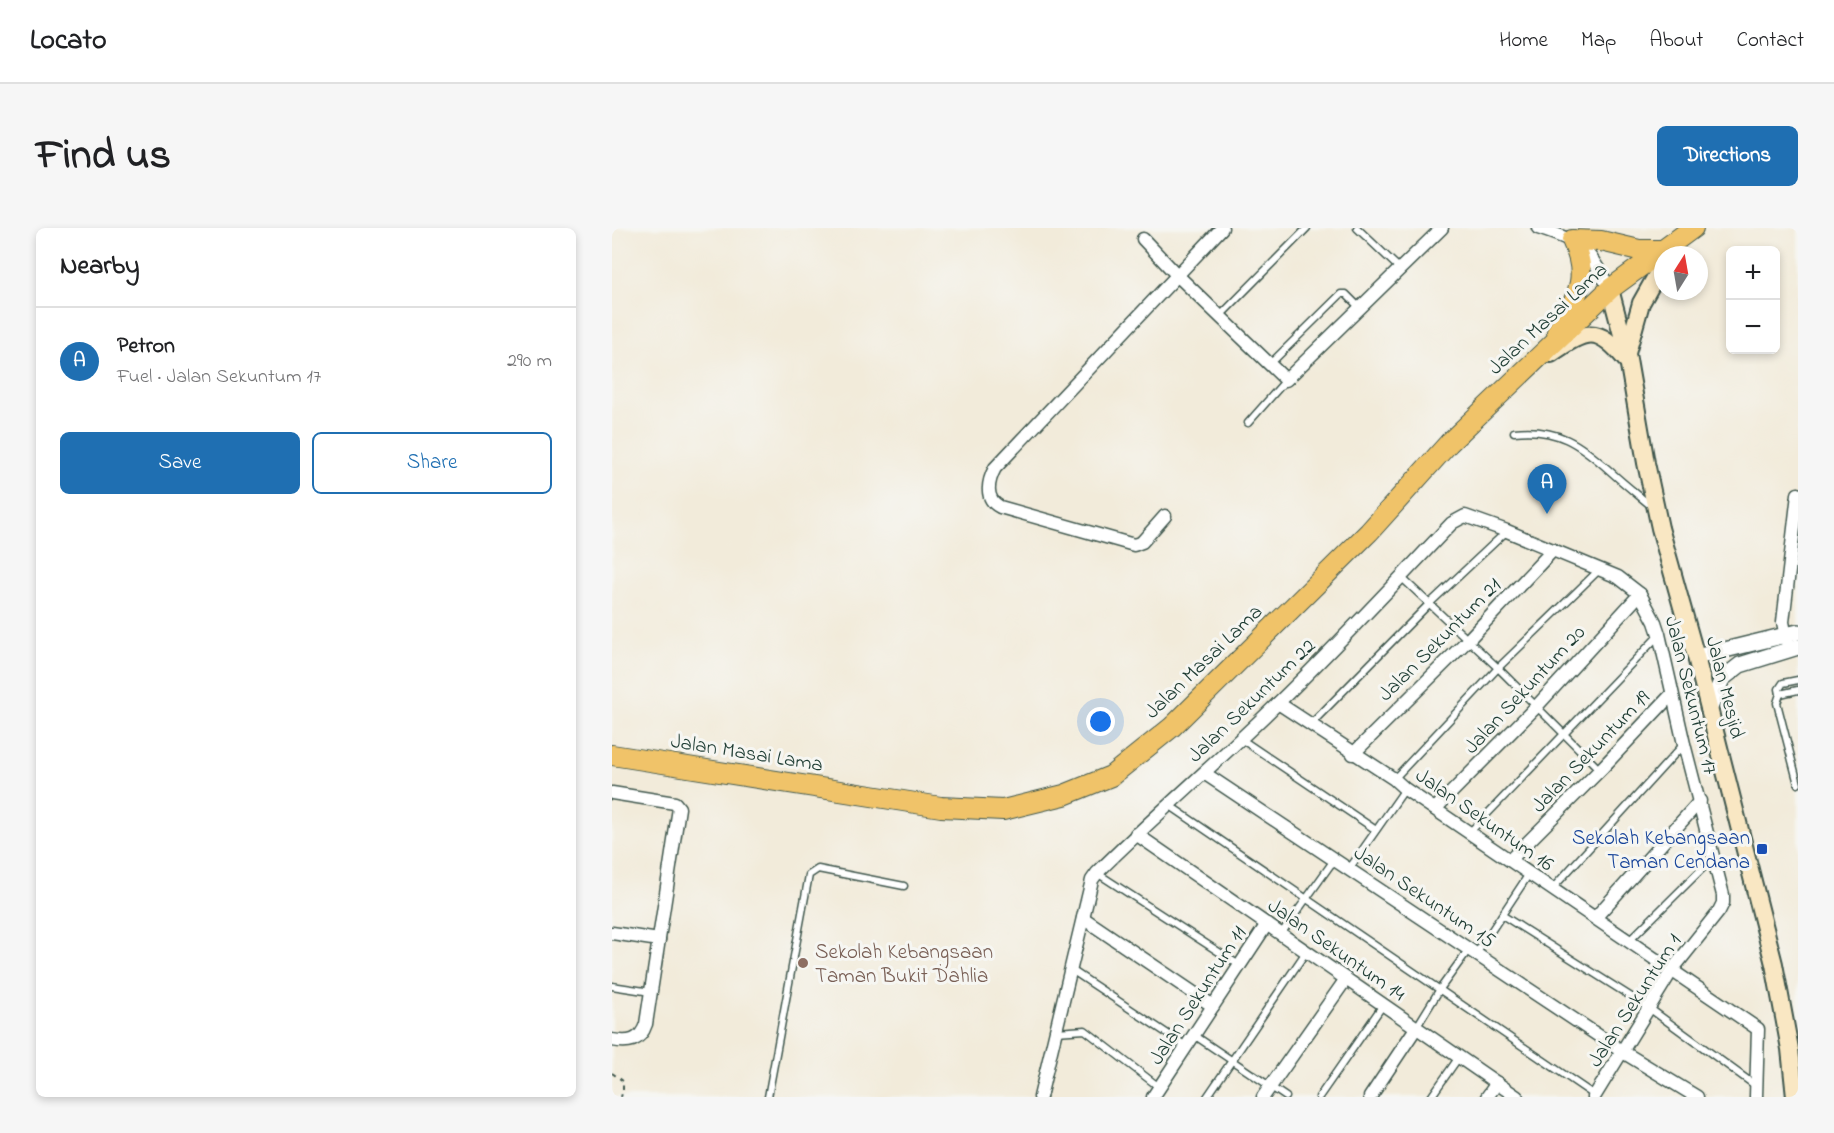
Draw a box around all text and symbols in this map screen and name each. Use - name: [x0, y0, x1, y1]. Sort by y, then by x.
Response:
- text: Locato: [30, 21, 106, 62]
- text: Home: [1499, 26, 1548, 56]
- text: Map: [1581, 26, 1616, 56]
- text: About: [1649, 26, 1703, 56]
- text: Contact: [1736, 26, 1804, 56]
- text: Find us: [36, 126, 171, 187]
- button: Directions: [1657, 126, 1798, 186]
- north arrow: [1654, 246, 1708, 300]
- map controls: [1726, 246, 1780, 354]
- button: +: [1726, 246, 1780, 300]
- text: Nearby: [60, 248, 139, 286]
- street label: Jalan Masai Lama: [1482, 256, 1615, 383]
- button: −: [1726, 300, 1780, 354]
- text: Petron: [117, 331, 175, 363]
- text: A: [73, 347, 86, 376]
- text: 290 m: [507, 347, 552, 376]
- text: Fuel · Jalan Sekuntum 17: [117, 363, 321, 392]
- button: Save: [60, 432, 300, 494]
- button: Share: [312, 432, 552, 494]
- pin: A: [1528, 464, 1566, 514]
- street label: Jalan Sekuntum 21: [1372, 572, 1509, 709]
- street label: Jalan Masai Lama: [1139, 598, 1270, 727]
- street label: Jalan Sekuntum 17: [1656, 613, 1724, 778]
- street label: Jalan Sekuntum 20: [1458, 619, 1593, 761]
- street label: Jalan Sekuntum 22: [1182, 632, 1323, 771]
- street label: Jalan Mesjid: [1697, 633, 1751, 742]
- street label: Jalan Sekuntum 19: [1525, 684, 1658, 820]
- your location: [1086, 707, 1115, 736]
- street label: Jalan Masai Lama: [668, 727, 825, 781]
- street label: Jalan Sekuntum 16: [1409, 762, 1559, 880]
- place label: Sekolah Kebangsaan Taman Cendana: [1572, 824, 1750, 878]
- street label: Jalan Sekuntum 15: [1347, 839, 1501, 956]
- marker: Sekolah Kebangsaan Taman Cendana: [1755, 842, 1769, 856]
- street label: Jalan Sekuntum 14: [1261, 892, 1411, 1010]
- street label: Jalan Sekuntum 11: [1142, 920, 1255, 1072]
- street label: Jalan Sekuntum 1: [1581, 928, 1690, 1074]
- place label: Sekolah Kebangsaan Taman Bukit Dahlia: [815, 938, 993, 992]
- marker: Sekolah Kebangsaan Taman Bukit Dahlia: [796, 956, 810, 970]

